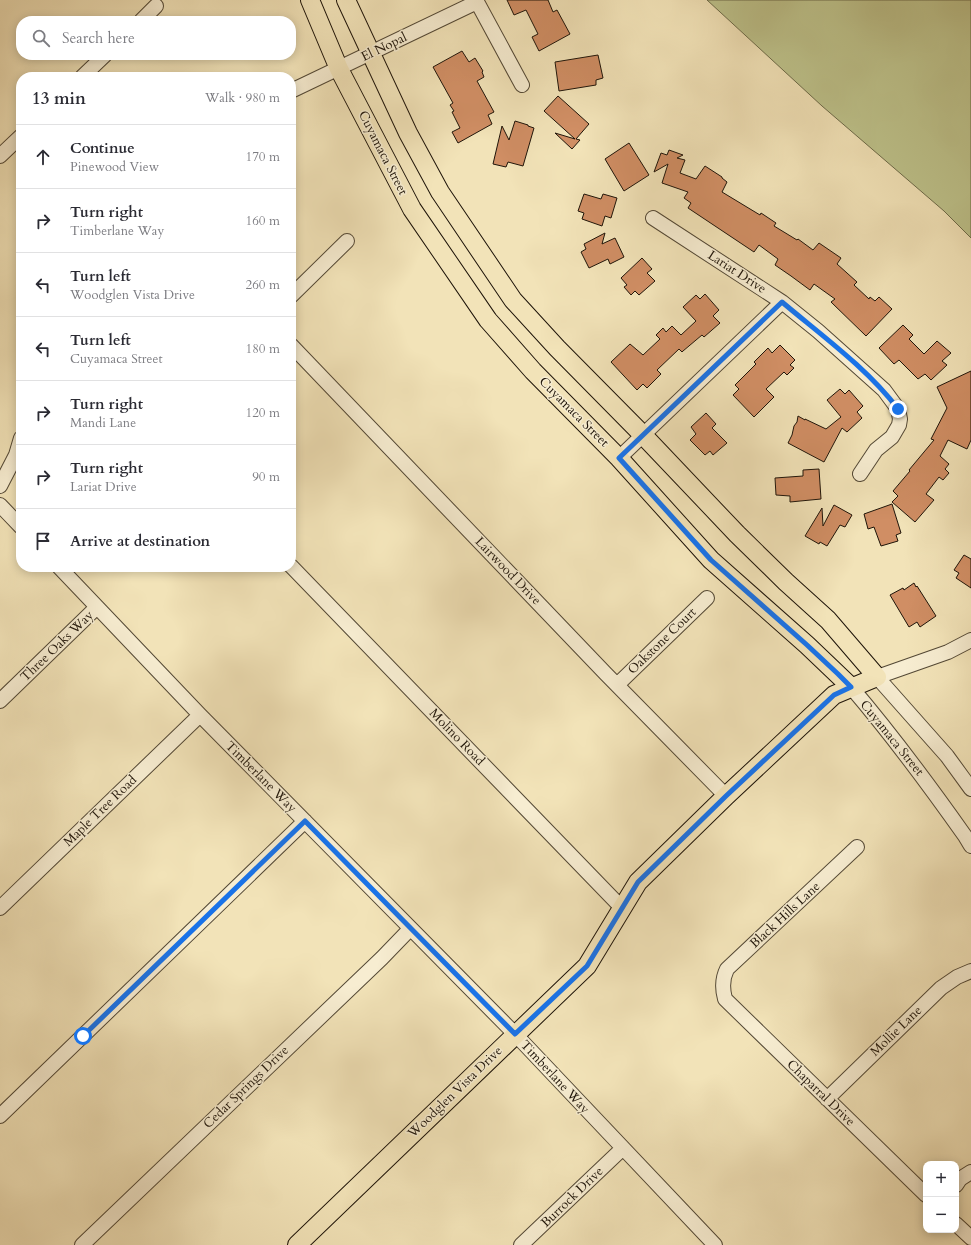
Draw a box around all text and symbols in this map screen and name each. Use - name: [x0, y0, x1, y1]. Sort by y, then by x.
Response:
- search box: [16, 16, 296, 60]
- icon: search: [30, 27, 52, 49]
- text: Search here: [62, 28, 135, 48]
- street label: El Nopal: [358, 28, 410, 66]
- text: 13 min: [32, 87, 86, 110]
- text: Walk · 980 m: [205, 89, 280, 107]
- street label: Cuyamaca Street: [354, 108, 412, 198]
- text: Continue: [70, 138, 135, 158]
- icon: ahead: [32, 146, 54, 168]
- text: 170 m: [246, 148, 280, 166]
- text: Pinewood View: [70, 158, 159, 176]
- text: Turn right: [70, 202, 143, 222]
- icon: right: [32, 210, 54, 232]
- text: 160 m: [246, 212, 280, 230]
- text: Timberlane Way: [70, 222, 164, 240]
- street label: Lariat Drive: [704, 246, 770, 298]
- text: Turn left: [70, 266, 131, 286]
- icon: left: [32, 274, 54, 296]
- text: 260 m: [246, 276, 280, 294]
- text: Woodglen Vista Drive: [70, 286, 195, 304]
- text: Turn left: [70, 330, 131, 350]
- icon: left: [32, 338, 54, 360]
- text: 180 m: [246, 340, 280, 358]
- text: Cuyamaca Street: [70, 350, 163, 368]
- street label: Cuyamaca Street: [535, 373, 613, 451]
- text: Turn right: [70, 394, 143, 414]
- route end: [889, 400, 907, 418]
- icon: right: [32, 402, 54, 424]
- text: 120 m: [246, 404, 280, 422]
- text: Mandi Lane: [70, 414, 136, 432]
- text: Turn right: [70, 458, 143, 478]
- icon: right: [32, 466, 54, 488]
- text: 90 m: [252, 468, 280, 486]
- text: Lariat Drive: [70, 478, 137, 496]
- icon: arrive: [32, 530, 54, 552]
- text: Arrive at destination: [70, 531, 210, 551]
- street label: Lairwood Drive: [471, 533, 545, 609]
- street label: Oakstone Court: [624, 604, 700, 678]
- street label: Three Oaks Way: [17, 606, 98, 686]
- street label: Cuyamaca Street: [856, 696, 928, 780]
- street label: Molino Road: [425, 705, 489, 769]
- street label: Timberlane Way: [221, 737, 301, 817]
- street label: Maple Tree Road: [59, 771, 141, 851]
- street label: Black Hills Lane: [746, 878, 824, 952]
- street label: Mollie Lane: [866, 1002, 926, 1060]
- route start: [74, 1027, 92, 1045]
- street label: Timberlane Way: [516, 1036, 594, 1118]
- street label: Cedar Springs Drive: [199, 1041, 293, 1133]
- street label: Woodglen Vista Drive: [403, 1042, 506, 1143]
- street label: Chaparral Drive: [783, 1056, 859, 1130]
- map controls: [923, 1161, 959, 1233]
- button: +: [923, 1161, 959, 1197]
- street label: Burrock Drive: [537, 1163, 607, 1231]
- button: −: [923, 1197, 959, 1233]

